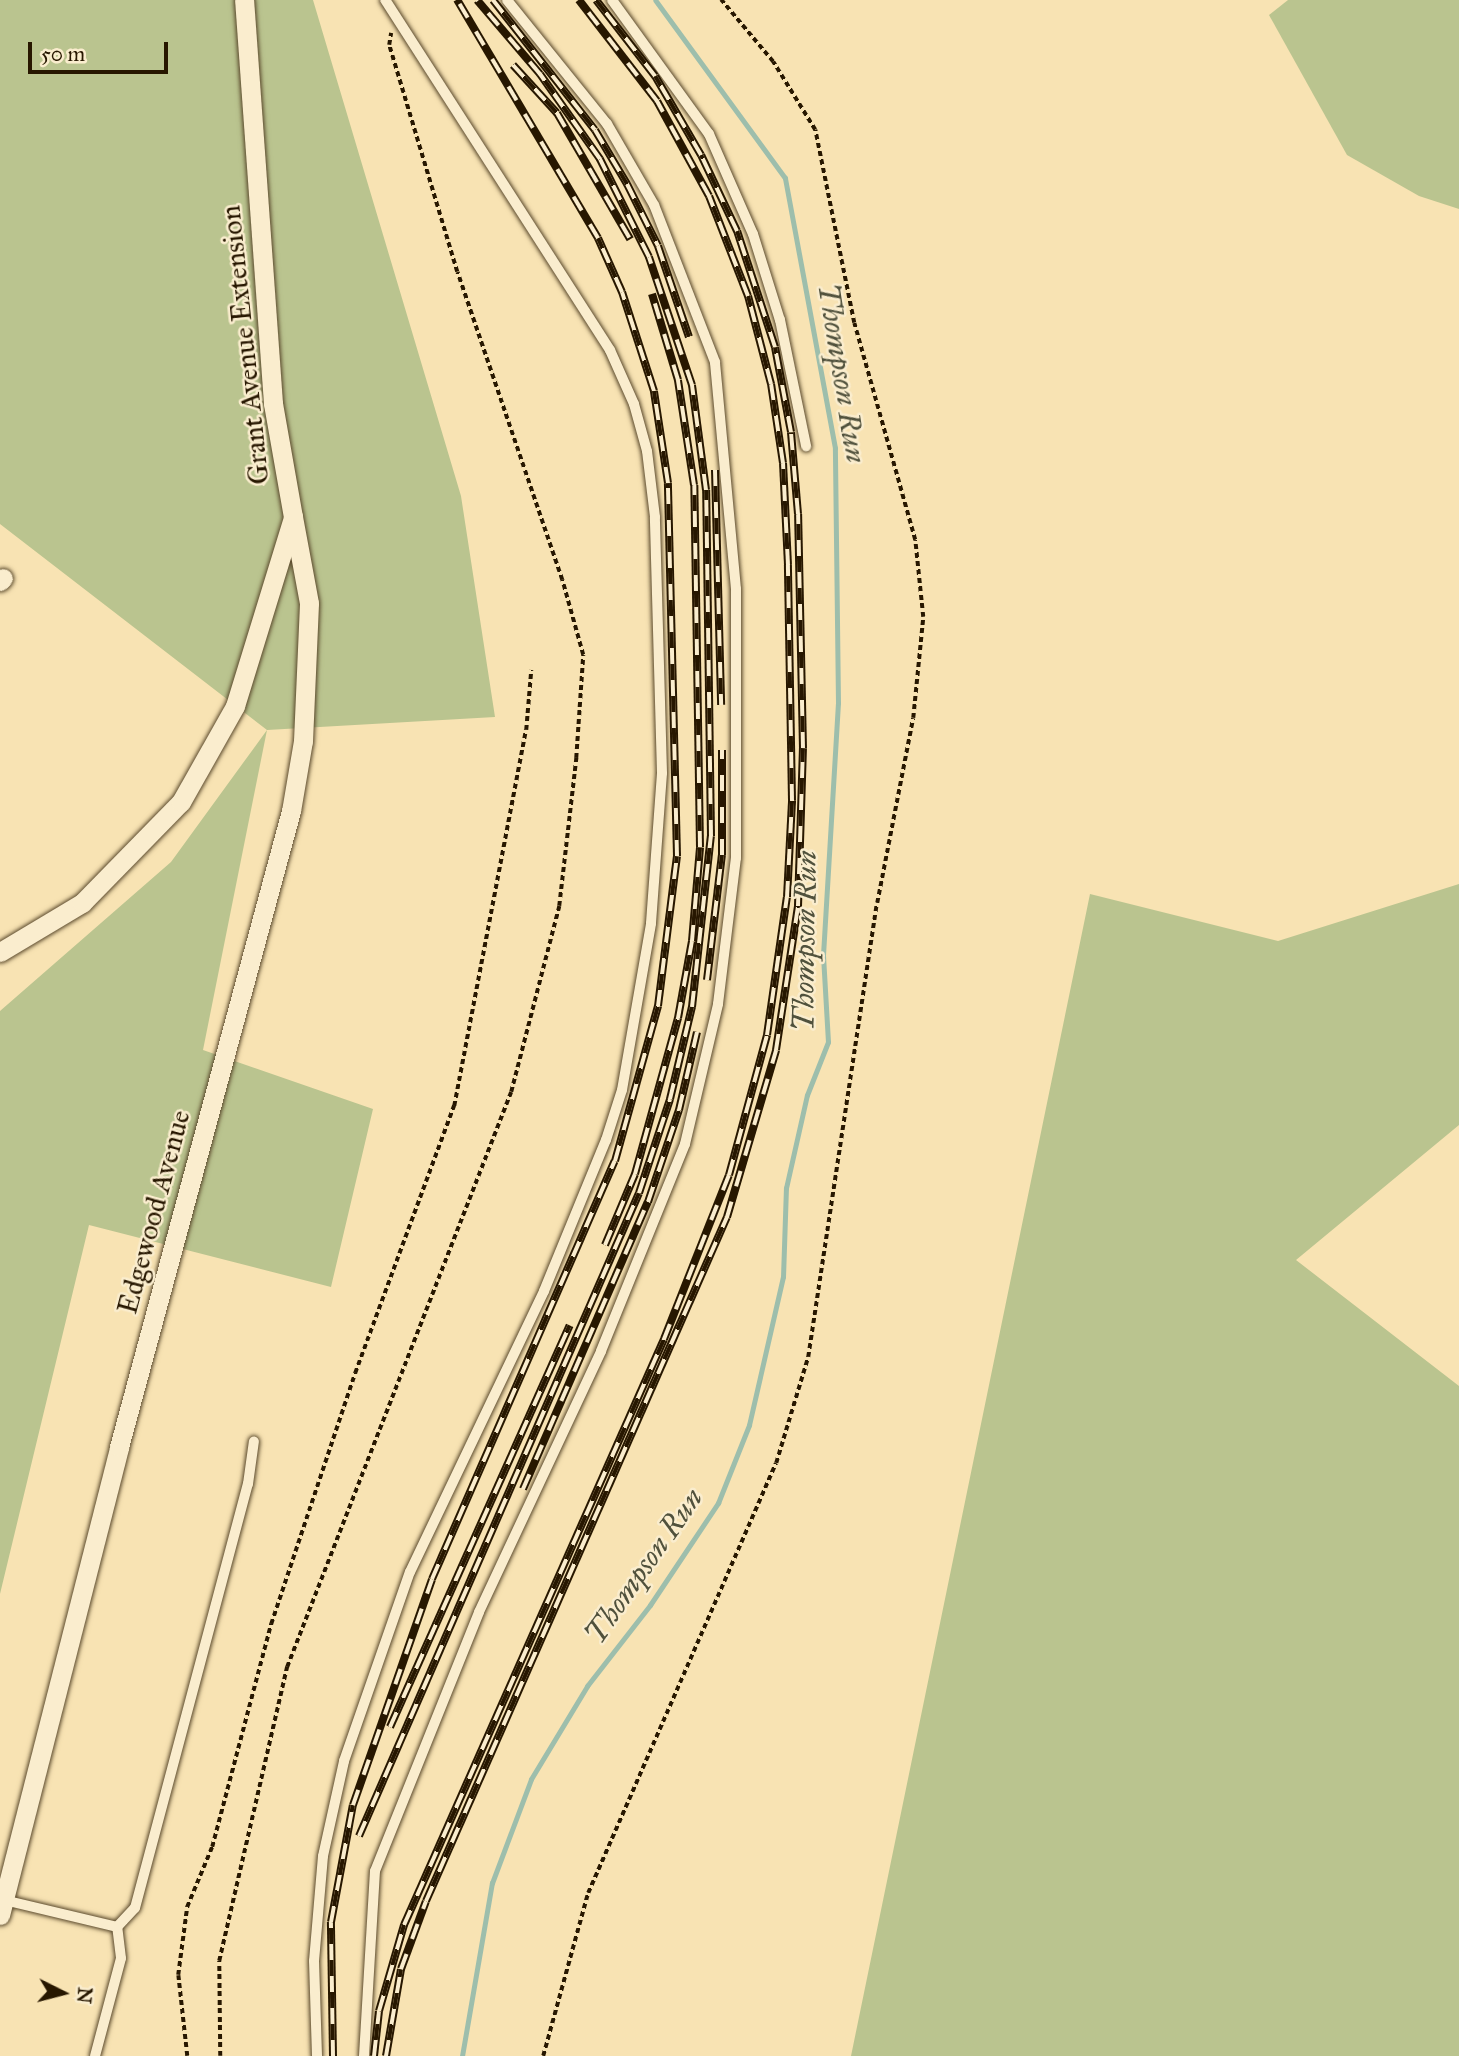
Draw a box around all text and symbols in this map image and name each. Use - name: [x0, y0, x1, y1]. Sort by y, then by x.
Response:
- scale bar: [32, 28, 172, 72]
- text: 50 m: [41, 41, 85, 67]
- street label: Grant Avenue Extension: [214, 204, 276, 486]
- water label: Thompson Run: [810, 281, 874, 465]
- water label: Thompson Run: [785, 850, 825, 1032]
- street label: Edgewood Avenue: [111, 1106, 197, 1318]
- water label: Thompson Run: [577, 1481, 711, 1651]
- north arrow: [28, 1958, 98, 2028]
- text: N: [72, 1986, 97, 2004]

